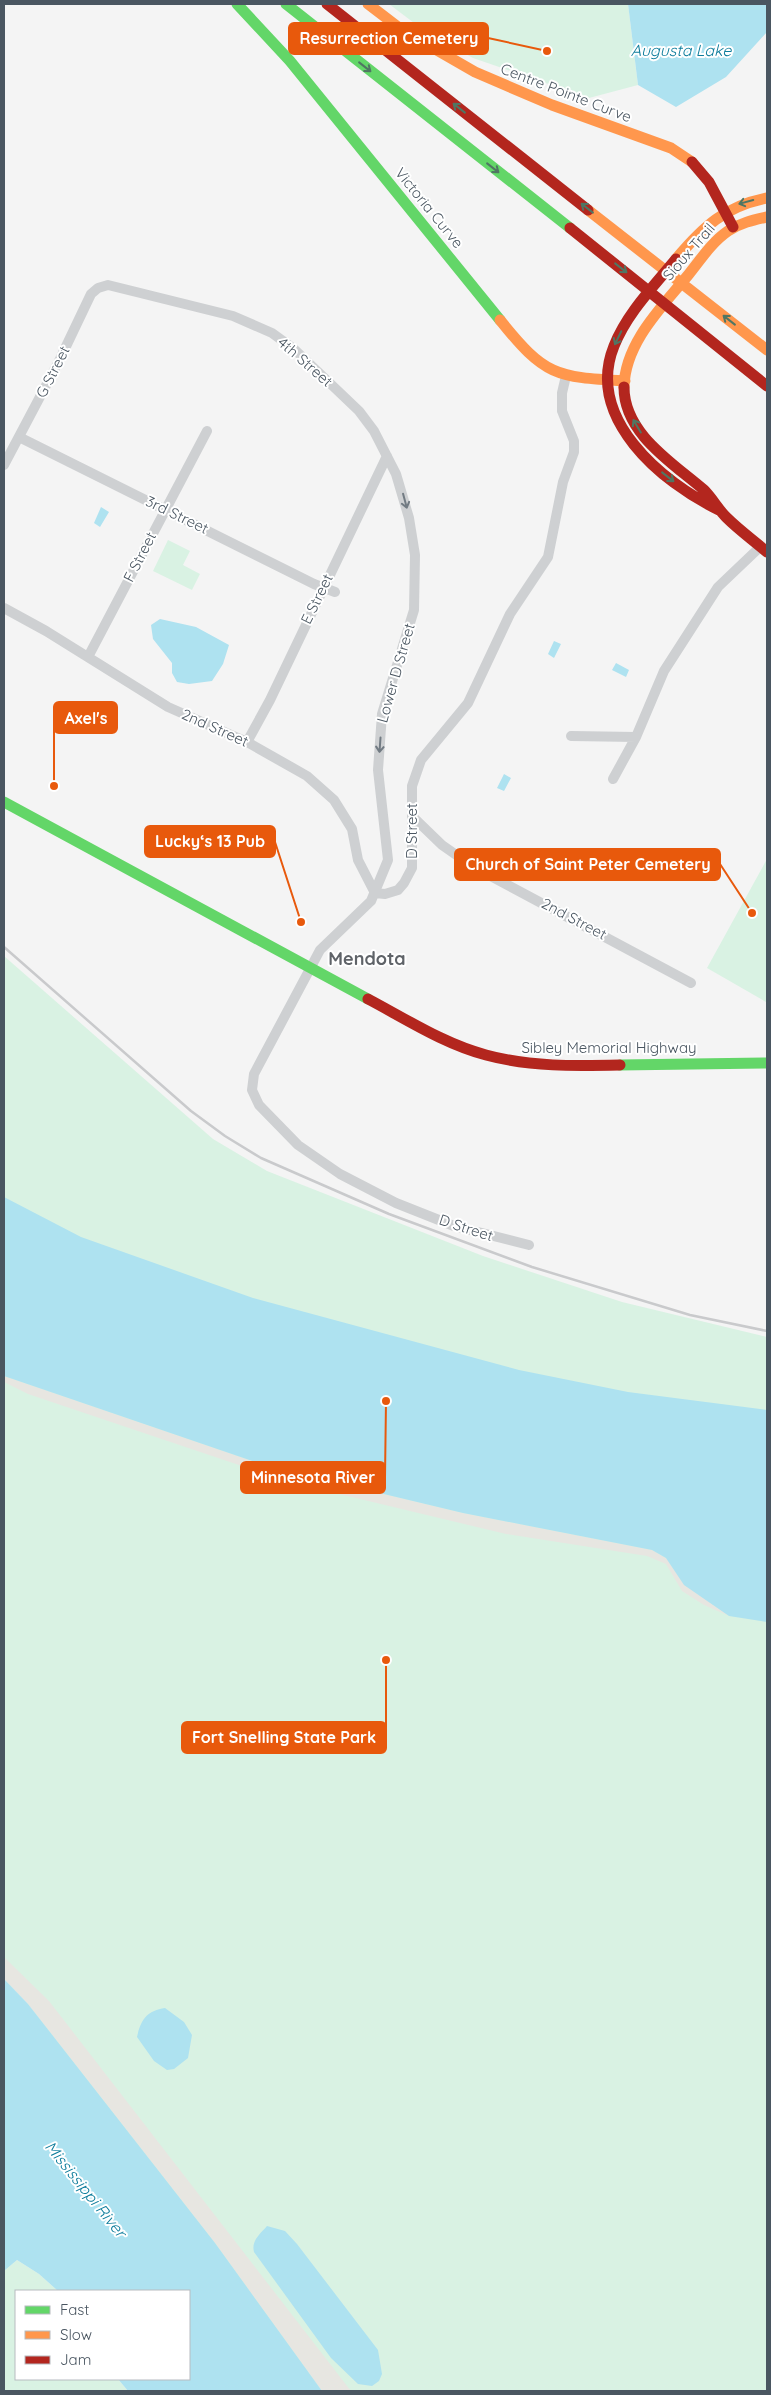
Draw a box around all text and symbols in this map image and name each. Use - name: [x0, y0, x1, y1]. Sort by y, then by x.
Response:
- callout: Resurrection Cemetery: [289, 23, 488, 54]
- text: Resurrection Cemetery: [300, 28, 478, 48]
- water label: Augusta Lake: [631, 40, 732, 60]
- street label: Centre Pointe Curve: [498, 59, 634, 126]
- one-way arrow: [358, 62, 371, 73]
- one-way arrow: [453, 102, 466, 113]
- one-way arrow: [486, 162, 499, 173]
- street label: Victoria Curve: [391, 163, 468, 252]
- one-way arrow: [738, 198, 754, 208]
- one-way arrow: [580, 203, 594, 213]
- street label: Sioux Trail: [658, 219, 719, 284]
- one-way arrow: [614, 263, 628, 273]
- one-way arrow: [723, 314, 736, 325]
- one-way arrow: [612, 330, 622, 345]
- street label: 4th Street: [274, 333, 337, 391]
- street label: G Street: [31, 343, 74, 401]
- one-way arrow: [631, 419, 642, 433]
- one-way arrow: [661, 471, 674, 482]
- street label: 3rd Street: [143, 491, 212, 538]
- one-way arrow: [400, 493, 410, 509]
- street label: F Street: [119, 529, 160, 585]
- street label: E Street: [296, 571, 337, 627]
- street label: Lower D Street: [372, 621, 419, 725]
- callout: Axel's: [54, 702, 117, 733]
- street label: 2nd Street: [179, 704, 252, 751]
- text: Axel's: [65, 708, 108, 728]
- one-way arrow: [375, 737, 384, 753]
- street label: D Street: [402, 803, 421, 859]
- callout: Lucky‘s 13 Pub: [145, 826, 275, 857]
- text: Lucky‘s 13 Pub: [155, 831, 265, 851]
- callout: Church of Saint Peter Cemetery: [455, 849, 720, 880]
- text: Church of Saint Peter Cemetery: [465, 854, 711, 874]
- street label: 2nd Street: [538, 893, 610, 944]
- district label: Mendota: [328, 947, 406, 970]
- street label: Sibley Memorial Highway: [521, 1038, 697, 1057]
- street label: D Street: [437, 1210, 496, 1245]
- callout: Minnesota River: [241, 1462, 385, 1493]
- text: Minnesota River: [251, 1467, 375, 1487]
- callout: Fort Snelling State Park: [182, 1722, 386, 1753]
- text: Fort Snelling State Park: [192, 1727, 376, 1747]
- water label: Mississippi River: [41, 2137, 132, 2243]
- legend: [15, 2290, 190, 2380]
- text: Fast: [60, 2300, 89, 2319]
- text: Slow: [60, 2325, 92, 2344]
- text: Jam: [60, 2350, 91, 2369]

